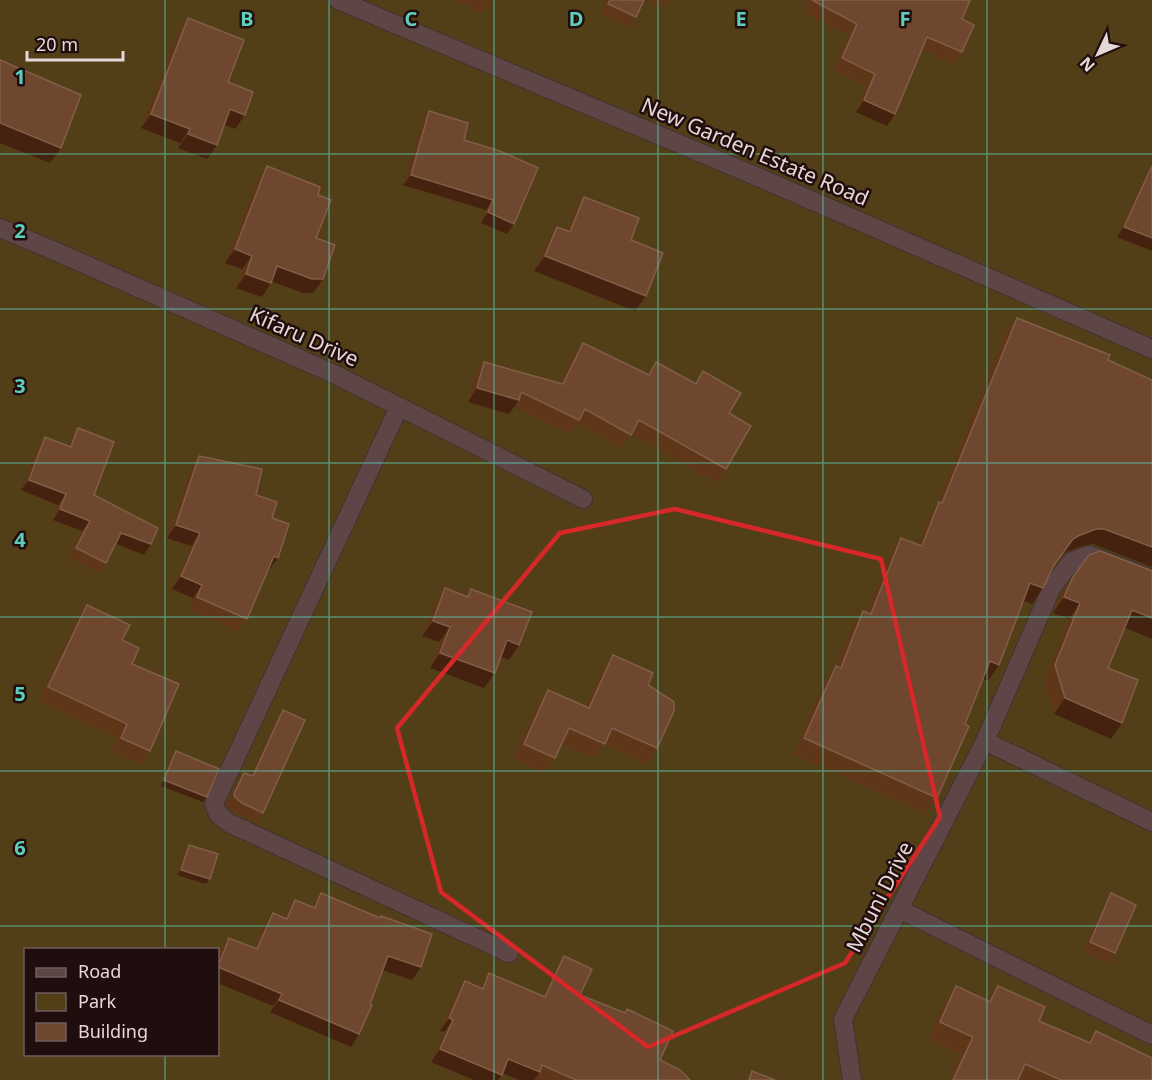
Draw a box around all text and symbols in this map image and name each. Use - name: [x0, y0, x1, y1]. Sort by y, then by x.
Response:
- text: B: [240, 5, 254, 32]
- text: C: [405, 5, 418, 32]
- text: D: [569, 5, 583, 32]
- text: E: [735, 5, 747, 32]
- text: F: [900, 5, 910, 32]
- scale bar: [27, 24, 123, 62]
- north arrow: [1068, 24, 1128, 84]
- text: 20 m: [36, 32, 78, 56]
- text: N: [1075, 52, 1100, 77]
- text: 1: [14, 63, 26, 90]
- street label: New Garden Estate Road: [637, 90, 873, 212]
- text: 2: [14, 217, 26, 244]
- street label: Kifaru Drive: [246, 300, 363, 373]
- text: 3: [14, 372, 26, 399]
- text: 4: [14, 526, 26, 553]
- text: 5: [14, 680, 26, 707]
- text: 6: [14, 834, 26, 861]
- street label: Mbuni Drive: [839, 836, 919, 957]
- legend: [24, 948, 219, 1056]
- text: Road: [78, 959, 121, 983]
- text: Park: [78, 989, 116, 1013]
- text: Building: [78, 1019, 148, 1043]

